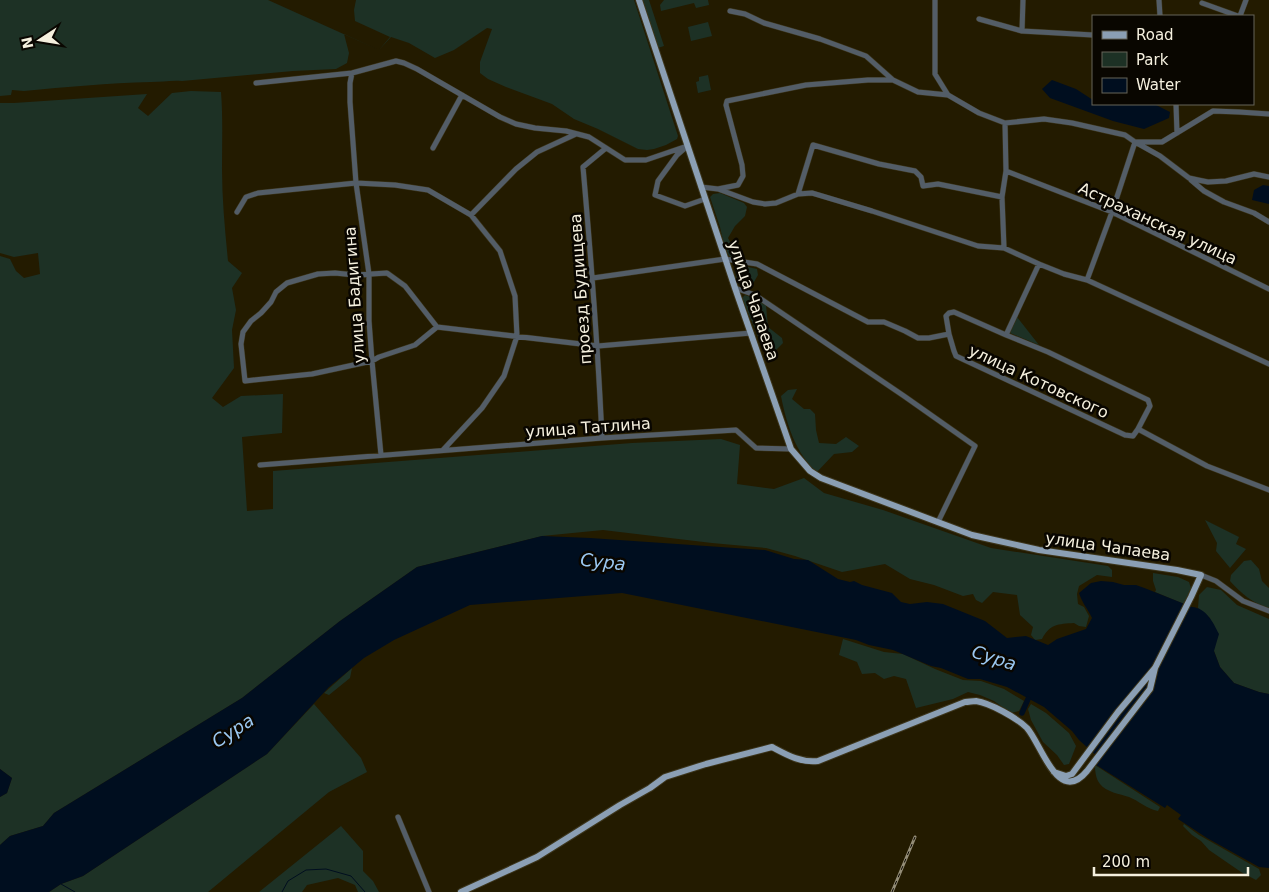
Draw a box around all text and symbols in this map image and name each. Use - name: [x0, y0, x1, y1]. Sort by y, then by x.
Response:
- north arrow: [15, 15, 65, 65]
- legend: [1092, 15, 1254, 105]
- text: Road: [1136, 26, 1174, 44]
- text: N: [18, 35, 36, 50]
- text: Park: [1136, 51, 1169, 69]
- text: Water: [1136, 76, 1181, 94]
- street label: Астраханская улица: [1076, 178, 1240, 269]
- street label: проезд Будищева: [566, 213, 595, 365]
- street label: улица Бадигина: [340, 226, 369, 364]
- street label: улица Чапаева: [724, 238, 783, 363]
- street label: улица Котовского: [966, 341, 1112, 422]
- street label: улица Татлина: [525, 414, 651, 441]
- street label: улица Чапаева: [1044, 528, 1172, 565]
- water label: Сура: [579, 549, 627, 574]
- water label: Сура: [969, 640, 1019, 675]
- water label: Сура: [208, 709, 258, 752]
- scale bar: [1094, 844, 1248, 876]
- text: 200 m: [1102, 853, 1150, 871]

